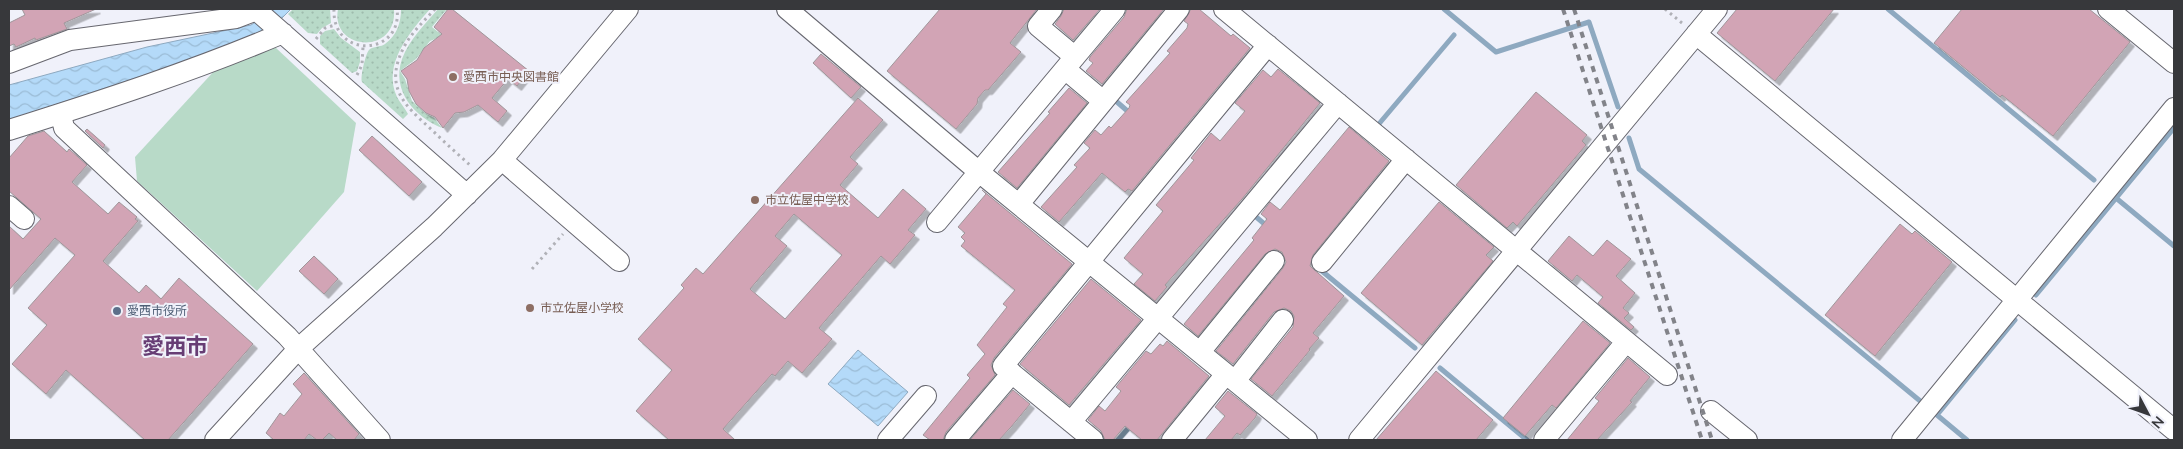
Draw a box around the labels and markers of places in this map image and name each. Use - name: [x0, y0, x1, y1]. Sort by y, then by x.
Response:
- place label: 愛西市中央図書館: [463, 69, 559, 85]
- marker: 愛西市中央図書館: [447, 71, 459, 83]
- place label: 市立佐屋中学校: [765, 192, 849, 208]
- marker: 市立佐屋中学校: [749, 194, 761, 206]
- place label: 市立佐屋小学校: [540, 300, 624, 316]
- marker: 市立佐屋小学校: [524, 302, 536, 314]
- place label: 愛西市役所: [127, 303, 187, 319]
- marker: 愛西市役所: [111, 305, 123, 317]

